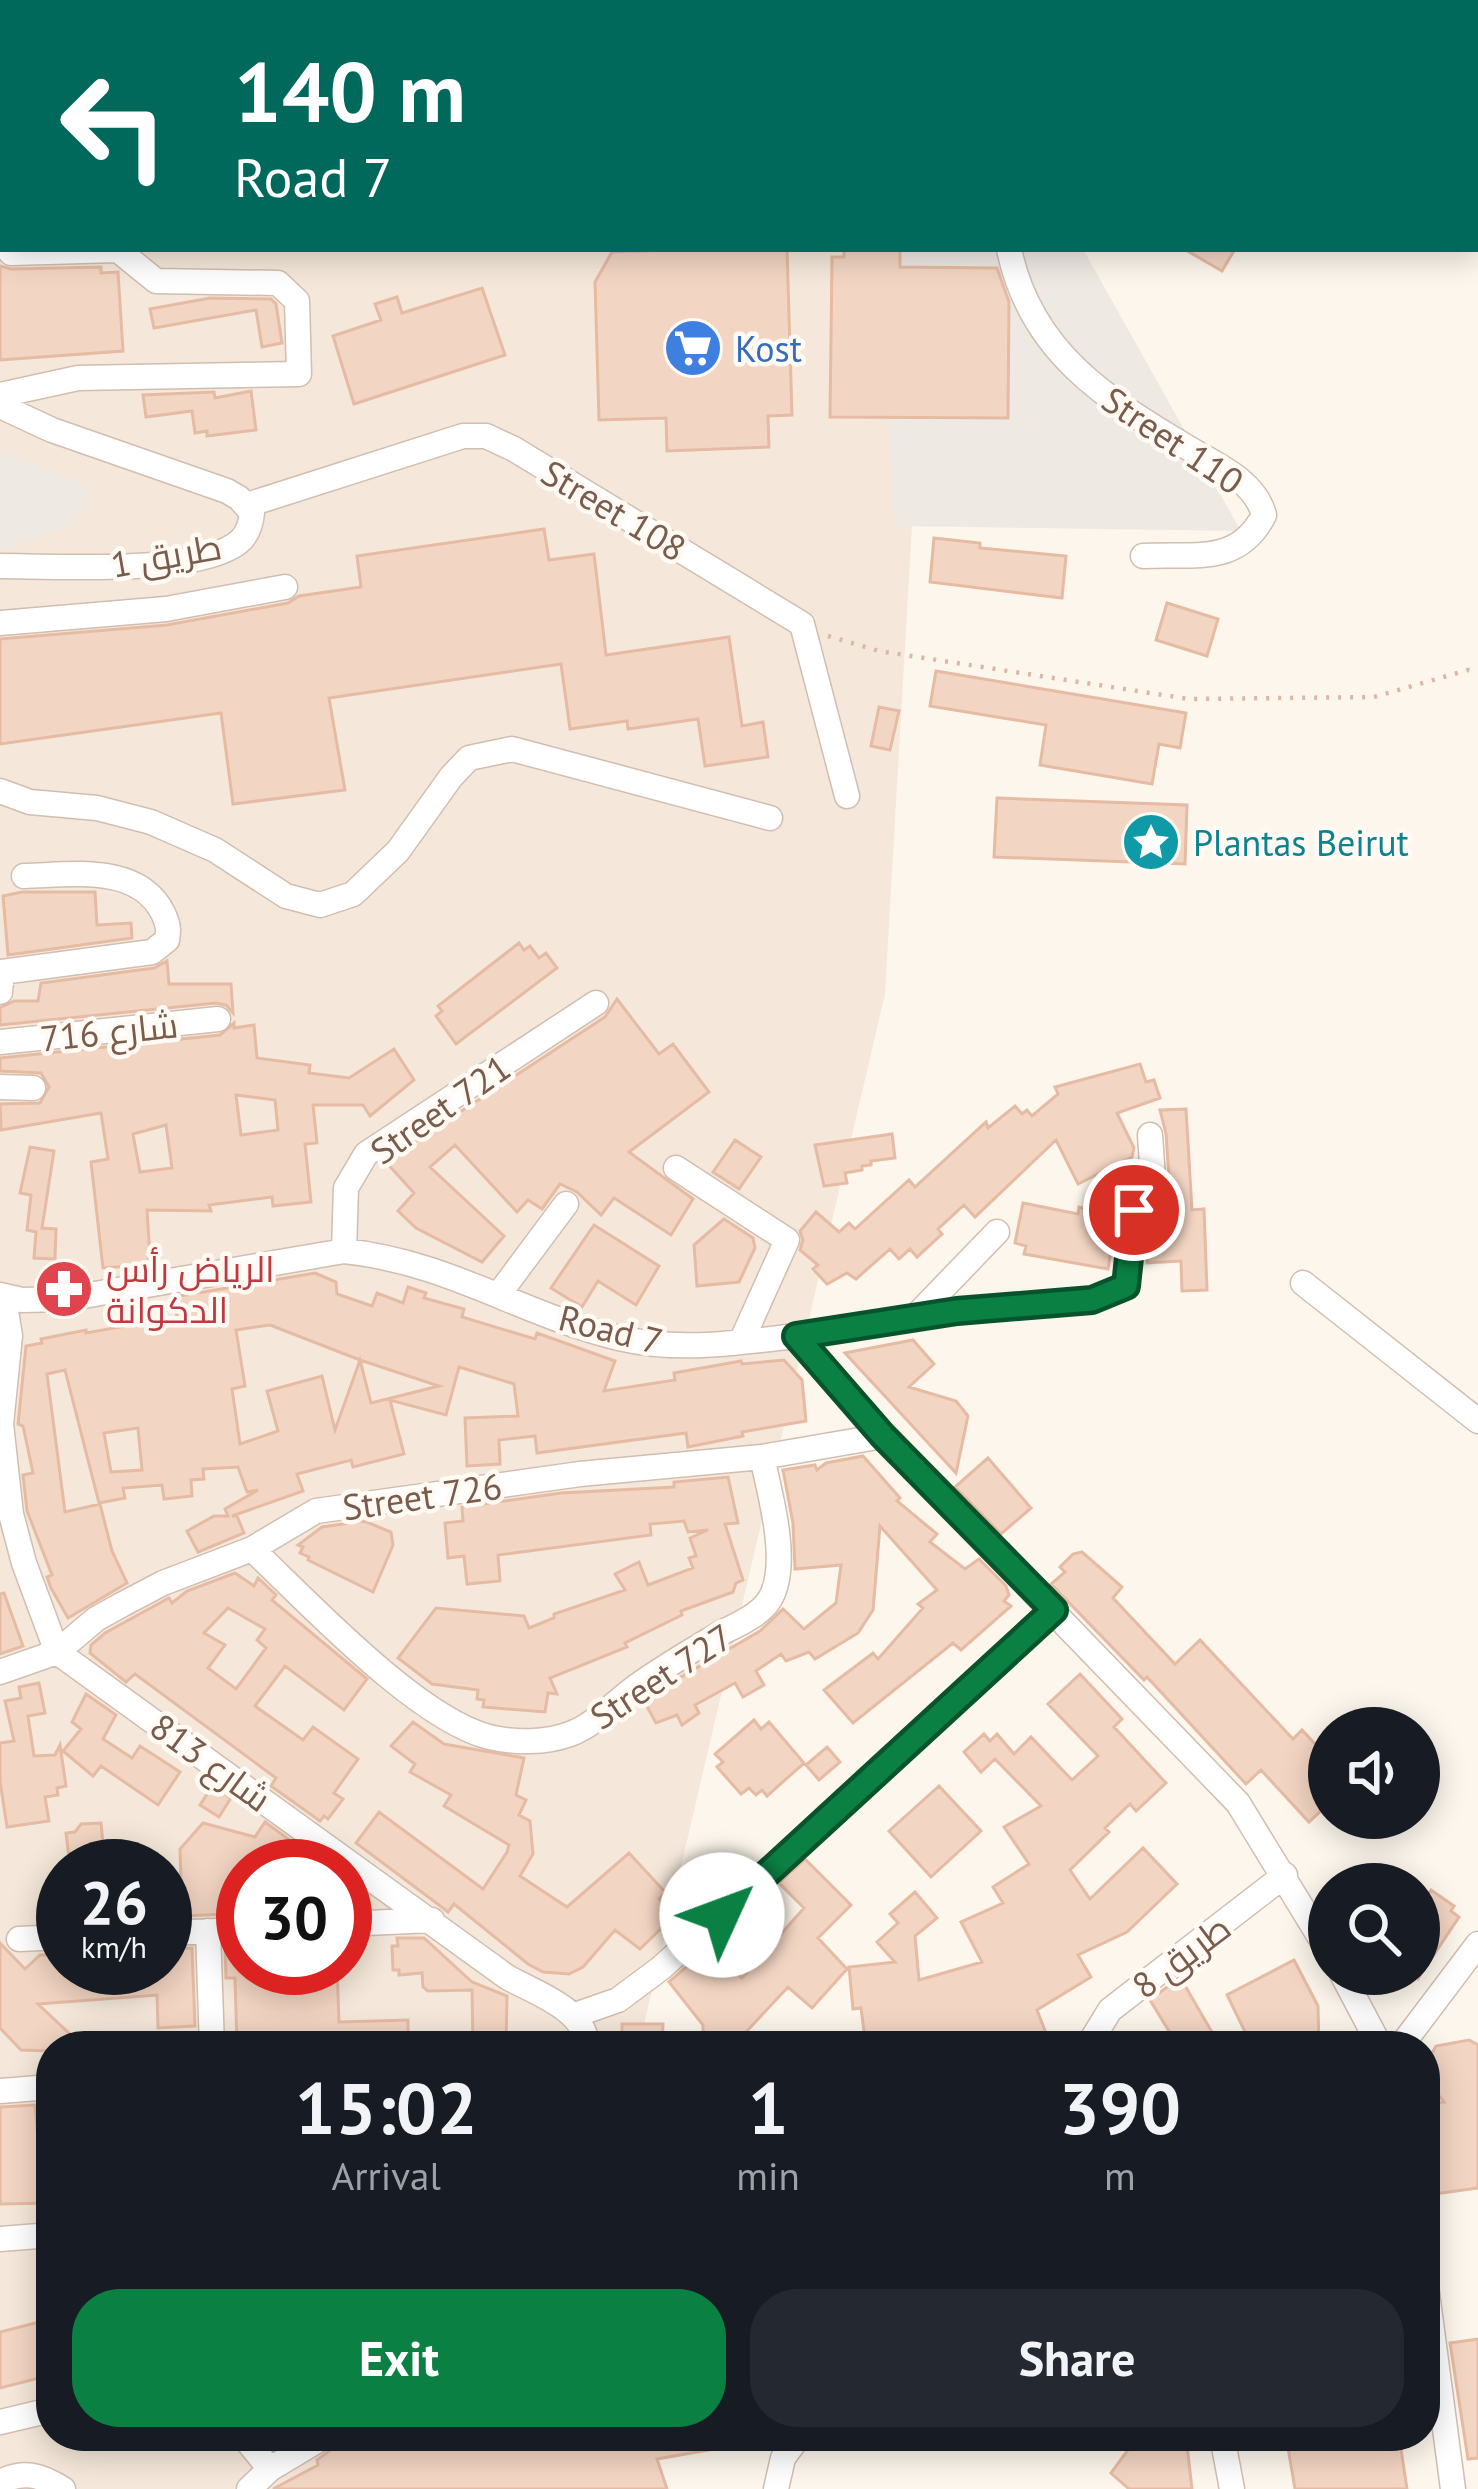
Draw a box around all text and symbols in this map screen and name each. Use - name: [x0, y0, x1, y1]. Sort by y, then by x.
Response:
- text: 140 m: [234, 36, 466, 145]
- icon: left: [36, 48, 192, 204]
- text: Road 7: [234, 142, 392, 212]
- supermarket icon: Kost: [662, 317, 724, 379]
- place label: Kost: [735, 325, 802, 372]
- street label: Street 110: [1093, 376, 1253, 504]
- street label: Street 108: [533, 449, 695, 571]
- street label: طريق 1: [107, 522, 225, 588]
- place icon: Plantas Beirut: [1120, 811, 1182, 873]
- place label: Plantas Beirut: [1193, 819, 1409, 866]
- street label: شارع 716: [38, 1000, 180, 1064]
- street label: Street 721: [361, 1044, 519, 1174]
- pin: [1083, 1159, 1185, 1261]
- icon: arrive: [1101, 1177, 1167, 1243]
- place label: الرياض رأس الدكوانة: [106, 1245, 275, 1333]
- pharmacy icon: الرياض رأس الدكوانة: [33, 1258, 95, 1320]
- street label: Road 7: [554, 1293, 668, 1365]
- street label: Street 726: [339, 1462, 505, 1530]
- street label: Street 727: [581, 1613, 741, 1739]
- street label: شارع 813: [140, 1702, 281, 1823]
- map controls: [1308, 1707, 1440, 1995]
- button: sound: [1308, 1707, 1440, 1839]
- speed limit sign: 30: [216, 1839, 372, 1995]
- position arrow: [659, 1852, 785, 1978]
- text: 26: [80, 1863, 148, 1941]
- button: search: [1308, 1863, 1440, 1995]
- street label: طريق 8: [1122, 1904, 1240, 2008]
- text: km/h: [81, 1927, 147, 1966]
- text: 15:02: [295, 2061, 478, 2154]
- text: 1: [748, 2061, 789, 2154]
- text: 390: [1059, 2061, 1181, 2154]
- text: Arrival: [332, 2150, 441, 2201]
- text: min: [736, 2150, 800, 2201]
- text: m: [1104, 2150, 1136, 2201]
- button: Exit: [72, 2289, 726, 2427]
- button: Share: [750, 2289, 1404, 2427]

